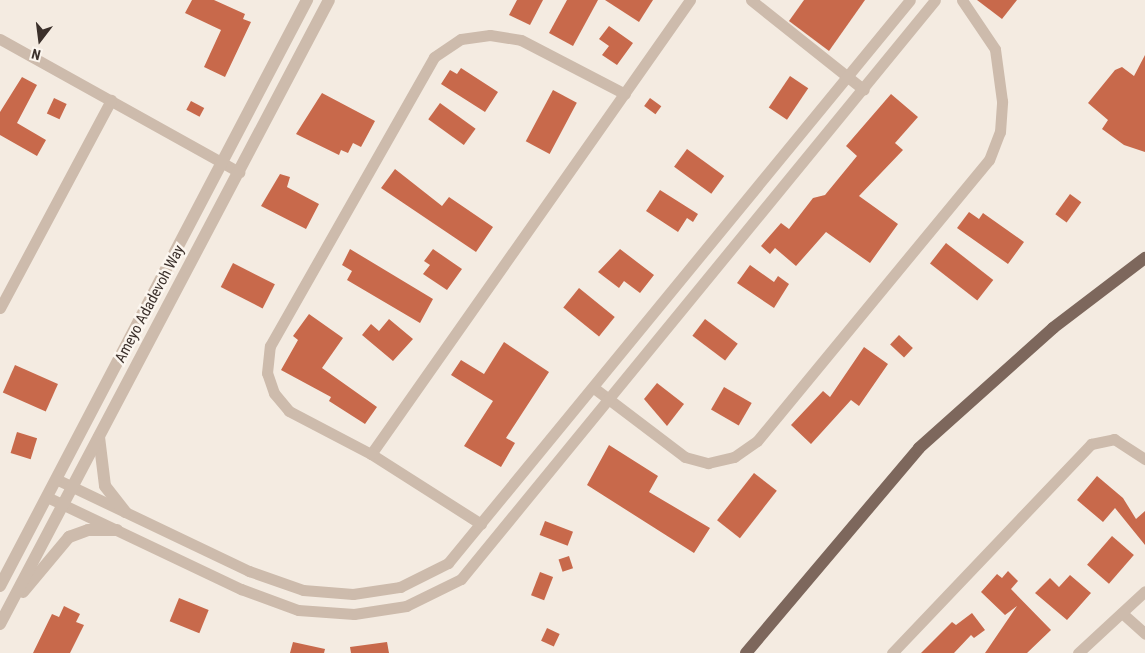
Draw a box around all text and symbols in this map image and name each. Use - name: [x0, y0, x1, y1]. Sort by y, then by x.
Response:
- north arrow: [15, 15, 65, 65]
- text: N: [30, 46, 42, 63]
- street label: Ameyo Adadevoh Way: [111, 242, 189, 366]

